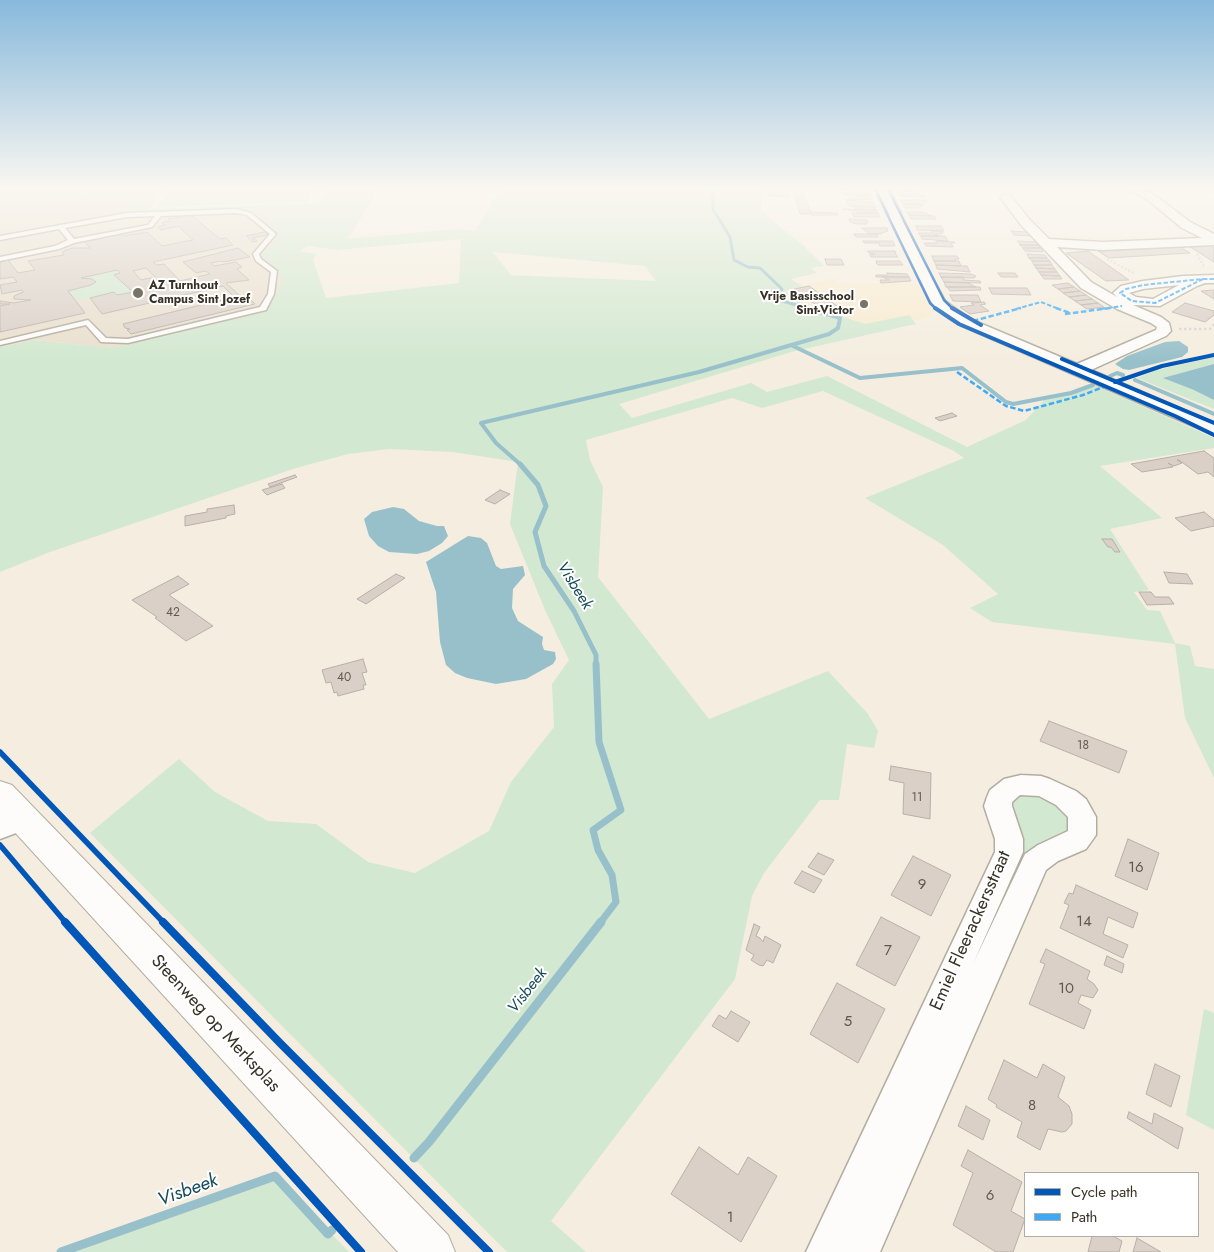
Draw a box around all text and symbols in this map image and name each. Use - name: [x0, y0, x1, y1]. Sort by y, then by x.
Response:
- place label: AZ Turnhout Campus Sint Jozef: [149, 279, 250, 307]
- marker: AZ Turnhout Campus Sint Jozef: [131, 286, 145, 300]
- place label: Vrije Basisschool Sint-Victor: [760, 290, 854, 318]
- marker: Vrije Basisschool Sint-Victor: [858, 298, 870, 310]
- water label: Visbeek: [552, 559, 596, 613]
- house number: 42: [166, 606, 180, 620]
- house number: 40: [337, 671, 351, 685]
- house number: 18: [1077, 739, 1089, 753]
- house number: 11: [912, 791, 922, 805]
- street label: Emiel Fleerackersstraat: [926, 848, 1016, 1014]
- house number: 16: [1128, 859, 1144, 877]
- house number: 9: [918, 876, 926, 894]
- house number: 14: [1076, 913, 1092, 931]
- house number: 7: [884, 942, 892, 960]
- street label: Steenweg op Merksplas: [146, 951, 284, 1097]
- water label: Visbeek: [504, 965, 552, 1017]
- house number: 10: [1058, 980, 1074, 998]
- house number: 5: [844, 1013, 852, 1031]
- house number: 8: [1028, 1097, 1036, 1115]
- water label: Visbeek: [155, 1170, 221, 1212]
- legend: [1024, 1172, 1199, 1237]
- text: Cycle path: [1071, 1181, 1138, 1203]
- house number: 6: [986, 1187, 994, 1205]
- text: Path: [1071, 1206, 1097, 1228]
- house number: 1: [727, 1209, 733, 1227]

